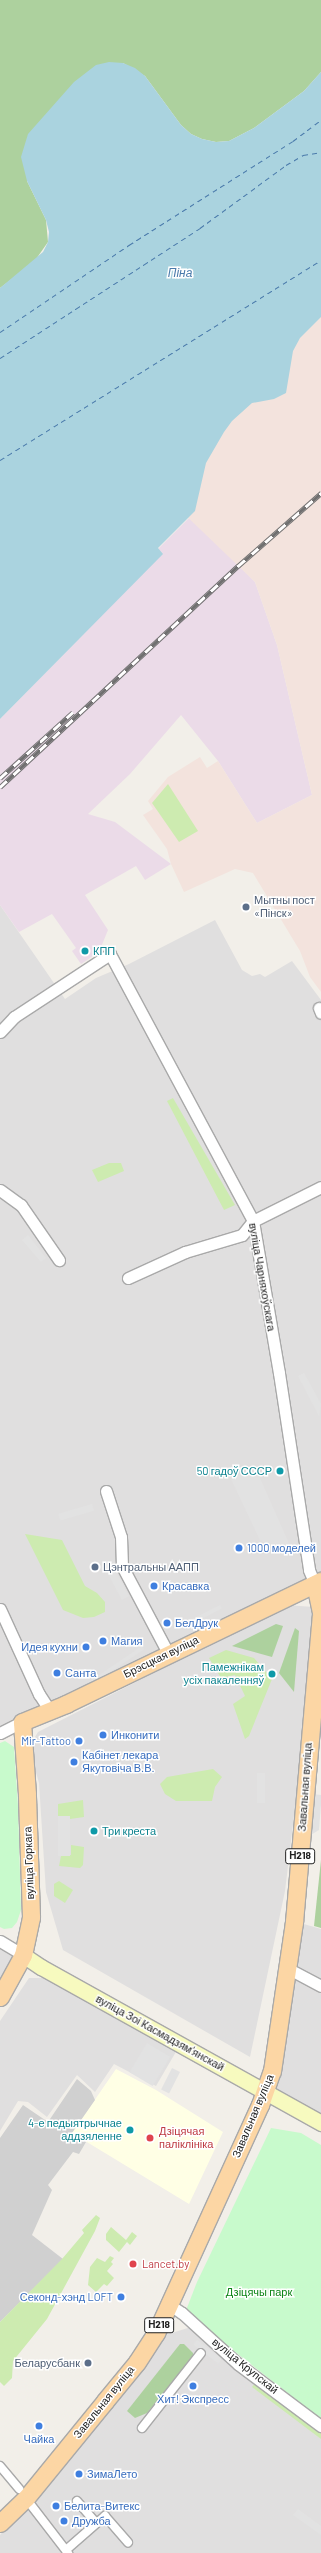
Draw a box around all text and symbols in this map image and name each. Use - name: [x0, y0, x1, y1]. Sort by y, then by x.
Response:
- water label: Піна: [168, 266, 192, 280]
- place label: Мытны пост «Пінск»: [254, 894, 315, 920]
- marker: Мытны пост «Пінск»: [241, 902, 251, 912]
- place label: КПП: [93, 944, 115, 958]
- marker: КПП: [80, 946, 90, 956]
- street label: вуліца Чарняхоўскага: [246, 1222, 278, 1332]
- place label: 50 гадоў СССР: [197, 1464, 272, 1478]
- marker: 50 гадоў СССР: [275, 1466, 285, 1476]
- place label: 1000 моделей: [247, 1541, 316, 1555]
- marker: 1000 моделей: [234, 1543, 244, 1553]
- place label: Цэнтральны ААПП: [103, 1560, 199, 1574]
- marker: Цэнтральны ААПП: [90, 1562, 100, 1572]
- place label: Красавка: [162, 1579, 209, 1593]
- marker: Красавка: [149, 1581, 159, 1591]
- place label: БелДрук: [175, 1616, 218, 1630]
- marker: БелДрук: [162, 1618, 172, 1628]
- street label: Брэсцкая вуліца: [121, 1633, 201, 1681]
- place label: Магия: [111, 1634, 143, 1648]
- marker: Магия: [98, 1636, 108, 1646]
- place label: Идея кухни: [21, 1640, 78, 1654]
- marker: Идея кухни: [81, 1642, 91, 1652]
- place label: Памежнікам усіх пакаленняў: [184, 1661, 264, 1687]
- place label: Санта: [65, 1666, 96, 1680]
- marker: Санта: [52, 1668, 62, 1678]
- marker: Памежнікам усіх пакаленняў: [267, 1669, 277, 1679]
- place label: Инконити: [111, 1728, 159, 1742]
- marker: Инконити: [98, 1730, 108, 1740]
- place label: Mir-Tattoo: [21, 1734, 71, 1748]
- marker: Mir-Tattoo: [74, 1736, 84, 1746]
- street label: Завальная вуліца: [295, 1742, 315, 1832]
- place label: Кабінет лекара Якутовіча В.В.: [82, 1749, 158, 1775]
- marker: Кабінет лекара Якутовіча В.В.: [69, 1757, 79, 1767]
- place label: Три креста: [102, 1824, 156, 1838]
- street label: вуліца Горкага: [21, 1826, 37, 1900]
- marker: Три креста: [89, 1826, 99, 1836]
- road number: Н218: [285, 1848, 315, 1864]
- street label: вуліца Зоі Касмадзямʼянскай: [93, 1992, 227, 2074]
- street label: Завальная вуліца: [229, 2072, 277, 2160]
- place label: 4-е педыятрычнае аддзяленне: [28, 2117, 122, 2143]
- marker: 4-е педыятрычнае аддзяленне: [125, 2125, 135, 2135]
- place label: Дзіцячая паліклініка: [159, 2125, 213, 2151]
- marker: Дзіцячая паліклініка: [144, 2132, 156, 2144]
- place label: Lancet.by: [142, 2257, 189, 2271]
- marker: Lancet.by: [127, 2258, 139, 2270]
- park label: Дзіцячы парк: [226, 2285, 292, 2299]
- place label: Секонд-хэнд LOFT: [20, 2290, 113, 2304]
- marker: Секонд-хэнд LOFT: [116, 2292, 126, 2302]
- road number: Н218: [144, 2317, 174, 2333]
- street label: вуліца Крупскай: [209, 2335, 281, 2397]
- place label: Беларусбанк: [15, 2356, 80, 2370]
- marker: Беларусбанк: [83, 2358, 93, 2368]
- street label: Завальная вуліца: [71, 2363, 137, 2441]
- marker: Хит! Экспресс: [188, 2381, 198, 2391]
- place label: Хит! Экспресс: [157, 2392, 229, 2406]
- marker: Чайка: [34, 2421, 44, 2431]
- place label: Чайка: [24, 2432, 54, 2446]
- place label: ЗимаЛето: [87, 2467, 137, 2481]
- marker: ЗимаЛето: [74, 2469, 84, 2479]
- place label: Белита-Витекс: [64, 2499, 140, 2513]
- marker: Белита-Витекс: [51, 2501, 61, 2511]
- place label: Дружба: [72, 2514, 111, 2528]
- marker: Дружба: [59, 2516, 69, 2526]

